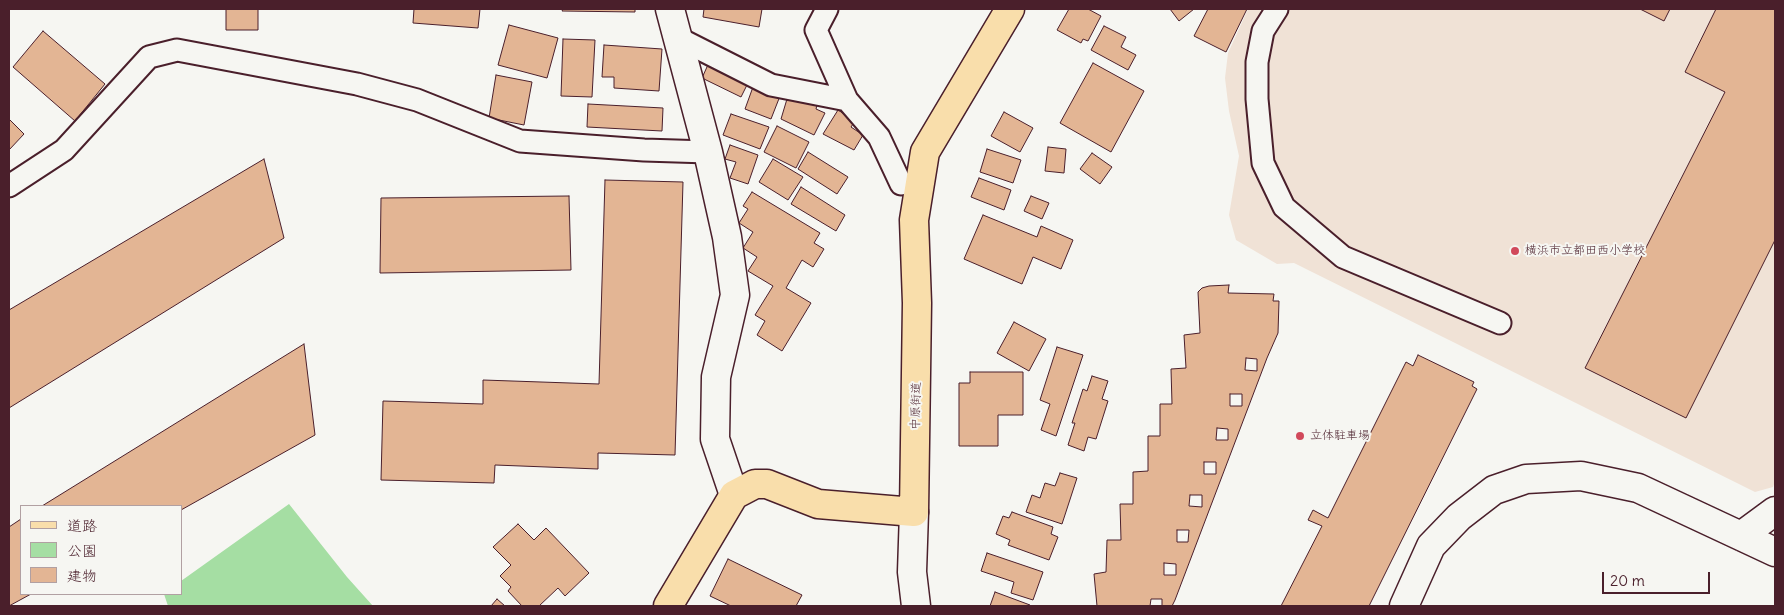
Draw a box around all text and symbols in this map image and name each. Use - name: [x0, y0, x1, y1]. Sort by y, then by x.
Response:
- place label: 横浜市立都田西小学校: [1525, 244, 1645, 258]
- marker: 横浜市立都田西小学校: [1509, 245, 1521, 257]
- street label: 中原街道: [908, 382, 924, 430]
- place label: 立体駐車場: [1310, 429, 1370, 443]
- marker: 立体駐車場: [1294, 430, 1306, 442]
- legend: [20, 505, 182, 595]
- text: 道路: [67, 516, 97, 535]
- text: 公園: [67, 541, 97, 560]
- scale bar: [1604, 562, 1712, 594]
- text: 建物: [67, 566, 97, 585]
- text: 20 m: [1610, 571, 1645, 590]

